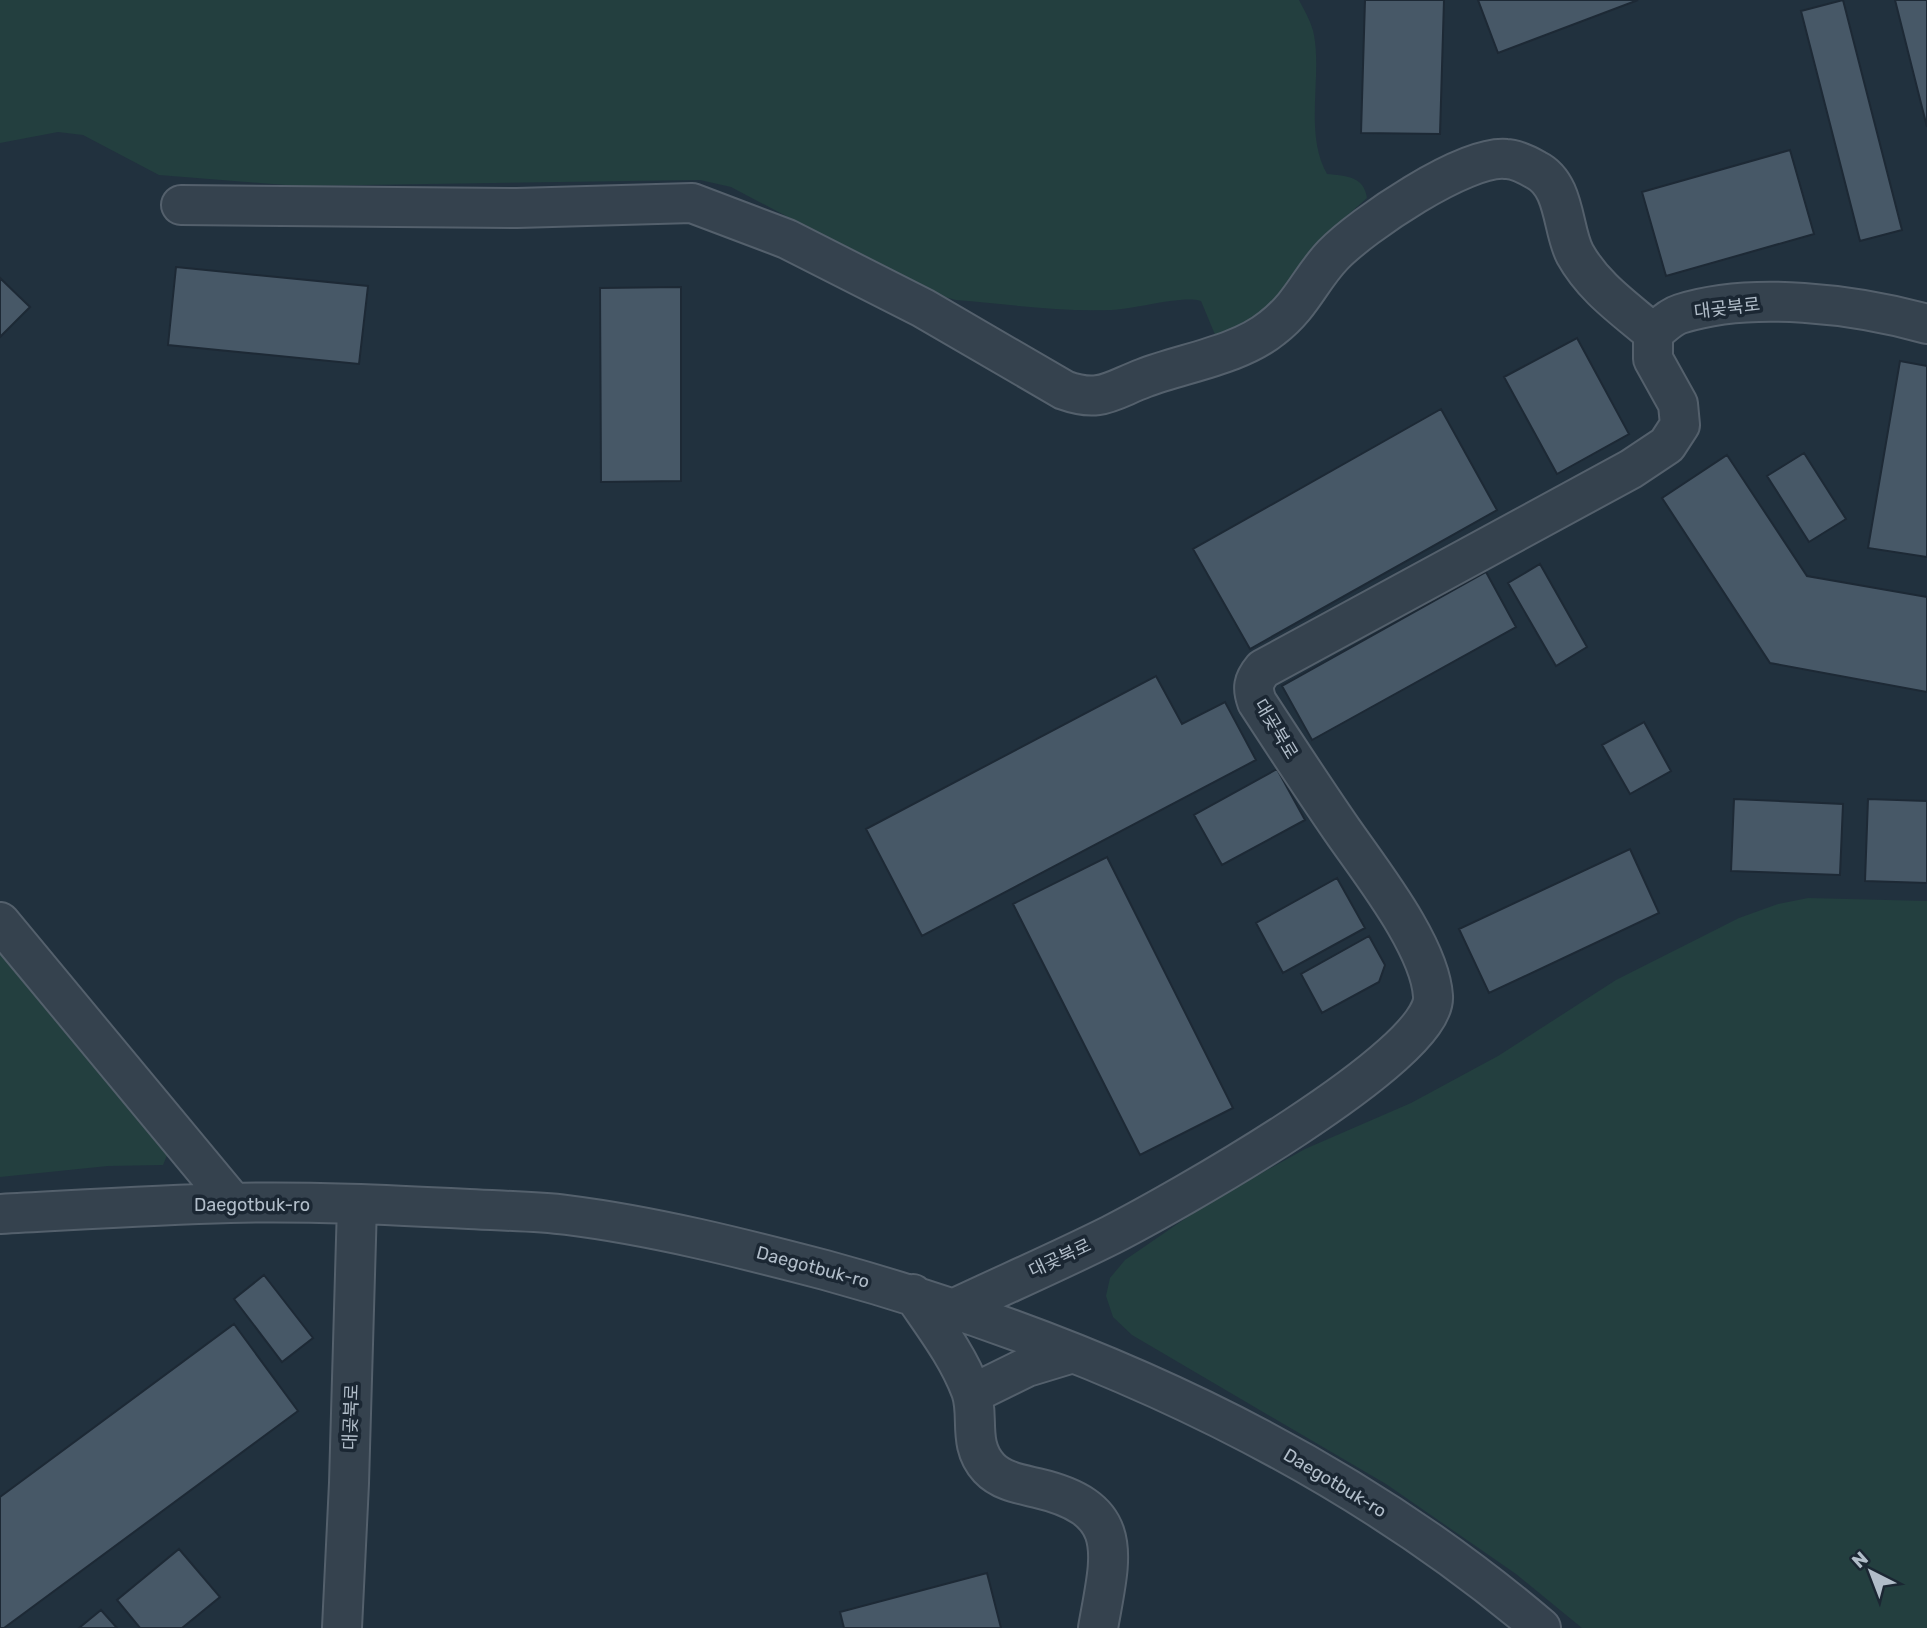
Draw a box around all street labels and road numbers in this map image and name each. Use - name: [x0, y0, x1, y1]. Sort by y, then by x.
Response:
- street label: 대곶북로: [1693, 293, 1761, 323]
- street label: 대곶북로: [1250, 695, 1302, 763]
- street label: Daegotbuk-ro: [194, 1194, 310, 1216]
- street label: 대곶북로: [1025, 1234, 1095, 1282]
- street label: Daegotbuk-ro: [754, 1241, 872, 1293]
- street label: 대곶북로: [339, 1384, 363, 1450]
- street label: Daegotbuk-ro: [1280, 1444, 1390, 1522]

